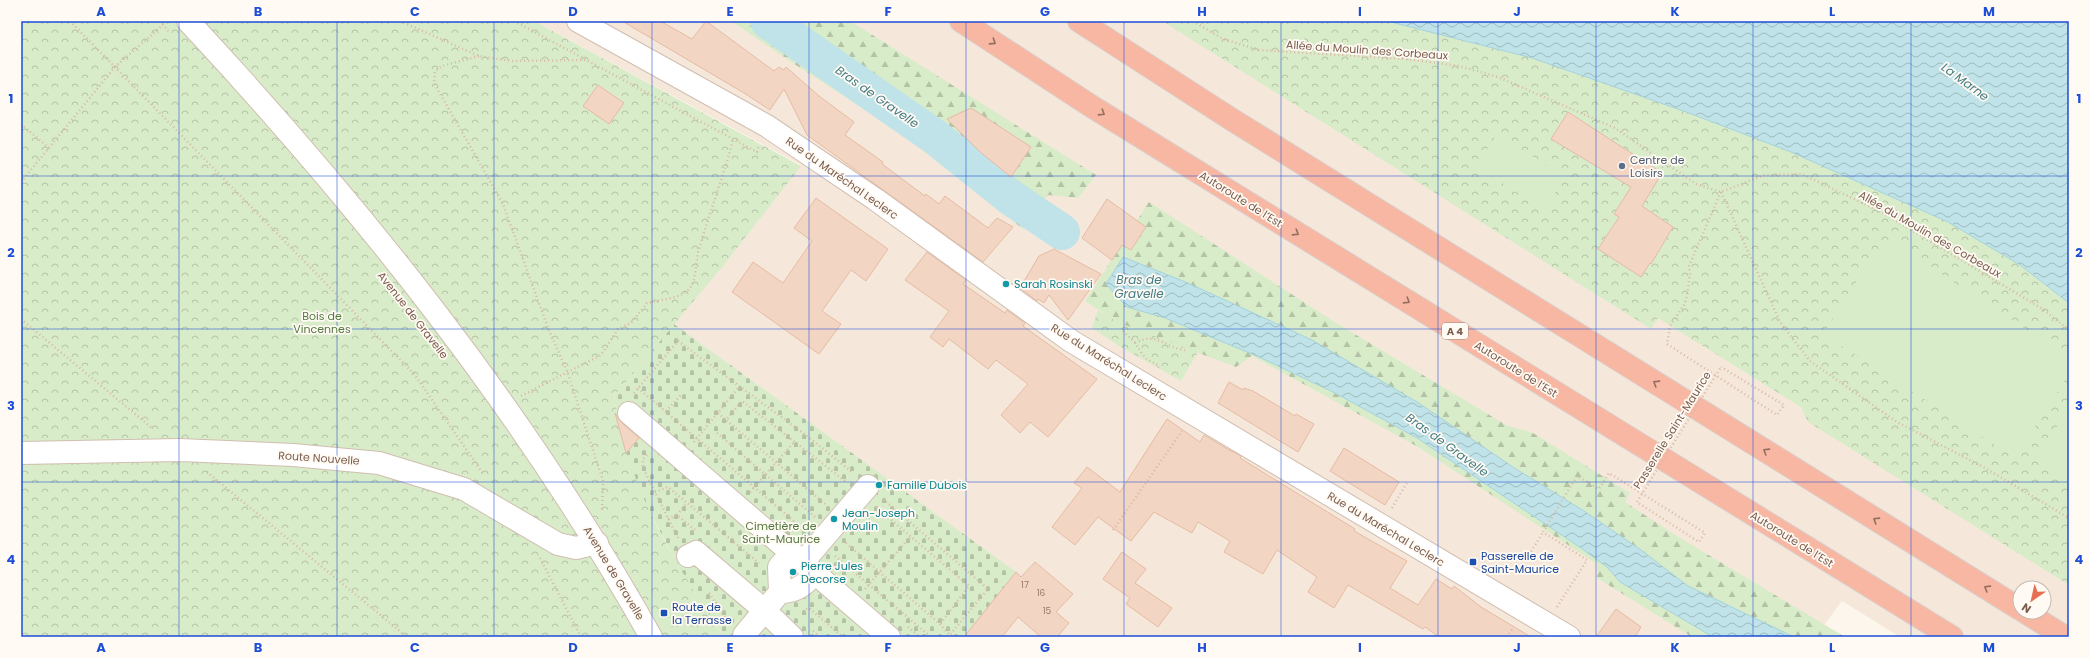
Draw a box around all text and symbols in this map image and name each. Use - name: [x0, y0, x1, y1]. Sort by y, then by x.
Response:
- text: A: [96, 2, 106, 21]
- text: B: [254, 2, 263, 21]
- text: C: [410, 2, 420, 21]
- text: D: [568, 2, 578, 21]
- text: E: [726, 2, 734, 21]
- text: F: [884, 2, 892, 21]
- text: G: [1040, 2, 1050, 21]
- text: H: [1197, 2, 1207, 21]
- text: I: [1358, 2, 1362, 21]
- text: J: [1513, 2, 1521, 21]
- text: K: [1670, 2, 1680, 21]
- text: L: [1829, 2, 1835, 21]
- text: M: [1983, 2, 1995, 21]
- street label: Allée du Moulin des Corbeaux: [1285, 36, 1449, 64]
- one-way arrow: [989, 38, 996, 45]
- water label: La Marne: [1938, 59, 1993, 105]
- water label: Bras de Gravelle: [832, 61, 923, 132]
- text: 1: [9, 89, 13, 108]
- text: 1: [2077, 89, 2081, 108]
- one-way arrow: [1098, 109, 1105, 116]
- street label: Rue du Maréchal Leclerc: [782, 133, 902, 223]
- place label: Centre de Loisirs: [1630, 152, 1685, 181]
- marker: Centre de Loisirs: [1617, 161, 1627, 171]
- street label: Autoroute de l’Est: [1196, 167, 1286, 231]
- street label: Allée du Moulin des Corbeaux: [1856, 186, 2005, 282]
- one-way arrow: [1292, 228, 1299, 236]
- text: 2: [7, 243, 15, 262]
- text: 2: [2075, 243, 2083, 262]
- street label: Avenue de Gravelle: [374, 268, 452, 362]
- water label: Bras de Gravelle: [1114, 271, 1164, 302]
- place label: Sarah Rosinski: [1014, 276, 1093, 292]
- marker: Sarah Rosinski: [1001, 279, 1011, 289]
- one-way arrow: [1403, 297, 1410, 304]
- park label: Bois de Vincennes: [293, 308, 351, 337]
- street label: Rue du Maréchal Leclerc: [1048, 320, 1170, 404]
- road number: A 4: [1442, 323, 1468, 339]
- street label: Autoroute de l’Est: [1471, 337, 1561, 401]
- street label: Passerelle Saint-Maurice: [1629, 368, 1715, 492]
- one-way arrow: [1653, 380, 1660, 387]
- text: 3: [7, 396, 15, 415]
- text: 3: [2075, 396, 2083, 415]
- water label: Bras de Gravelle: [1403, 409, 1493, 481]
- street label: Route Nouvelle: [278, 447, 360, 469]
- one-way arrow: [1763, 449, 1770, 456]
- place label: Famille Dubois: [887, 477, 967, 493]
- marker: Famille Dubois: [874, 480, 884, 490]
- street label: Rue du Maréchal Leclerc: [1324, 488, 1448, 571]
- place label: Jean-Joseph Moulin: [842, 505, 915, 534]
- street label: Autoroute de l’Est: [1747, 507, 1837, 571]
- marker: Jean-Joseph Moulin: [829, 514, 839, 524]
- one-way arrow: [1873, 517, 1880, 524]
- park label: Cimetière de Saint-Maurice: [742, 518, 820, 547]
- street label: Avenue de Gravelle: [580, 523, 648, 623]
- place label: Passerelle de Saint-Maurice: [1481, 548, 1559, 577]
- text: 4: [7, 550, 16, 569]
- text: 4: [2075, 550, 2084, 569]
- marker: Passerelle de Saint-Maurice: [1468, 557, 1478, 567]
- place label: Pierre Jules Decorse: [801, 558, 863, 587]
- marker: Pierre Jules Decorse: [788, 567, 798, 577]
- house number: 17: [1021, 579, 1029, 591]
- north arrow: [2012, 580, 2052, 620]
- one-way arrow: [1984, 586, 1991, 593]
- house number: 16: [1037, 587, 1046, 599]
- place label: Route de la Terrasse: [672, 599, 732, 628]
- text: N: [2019, 599, 2034, 617]
- house number: 15: [1043, 605, 1052, 617]
- marker: Route de la Terrasse: [659, 608, 669, 618]
- text: A: [96, 638, 106, 657]
- text: B: [254, 638, 263, 657]
- text: C: [410, 638, 420, 657]
- text: D: [568, 638, 578, 657]
- text: E: [726, 638, 734, 657]
- text: F: [884, 638, 892, 657]
- text: G: [1040, 638, 1050, 657]
- text: H: [1197, 638, 1207, 657]
- text: I: [1358, 638, 1362, 657]
- text: J: [1513, 638, 1521, 657]
- text: K: [1670, 638, 1680, 657]
- text: L: [1829, 638, 1835, 657]
- text: M: [1983, 638, 1995, 657]

